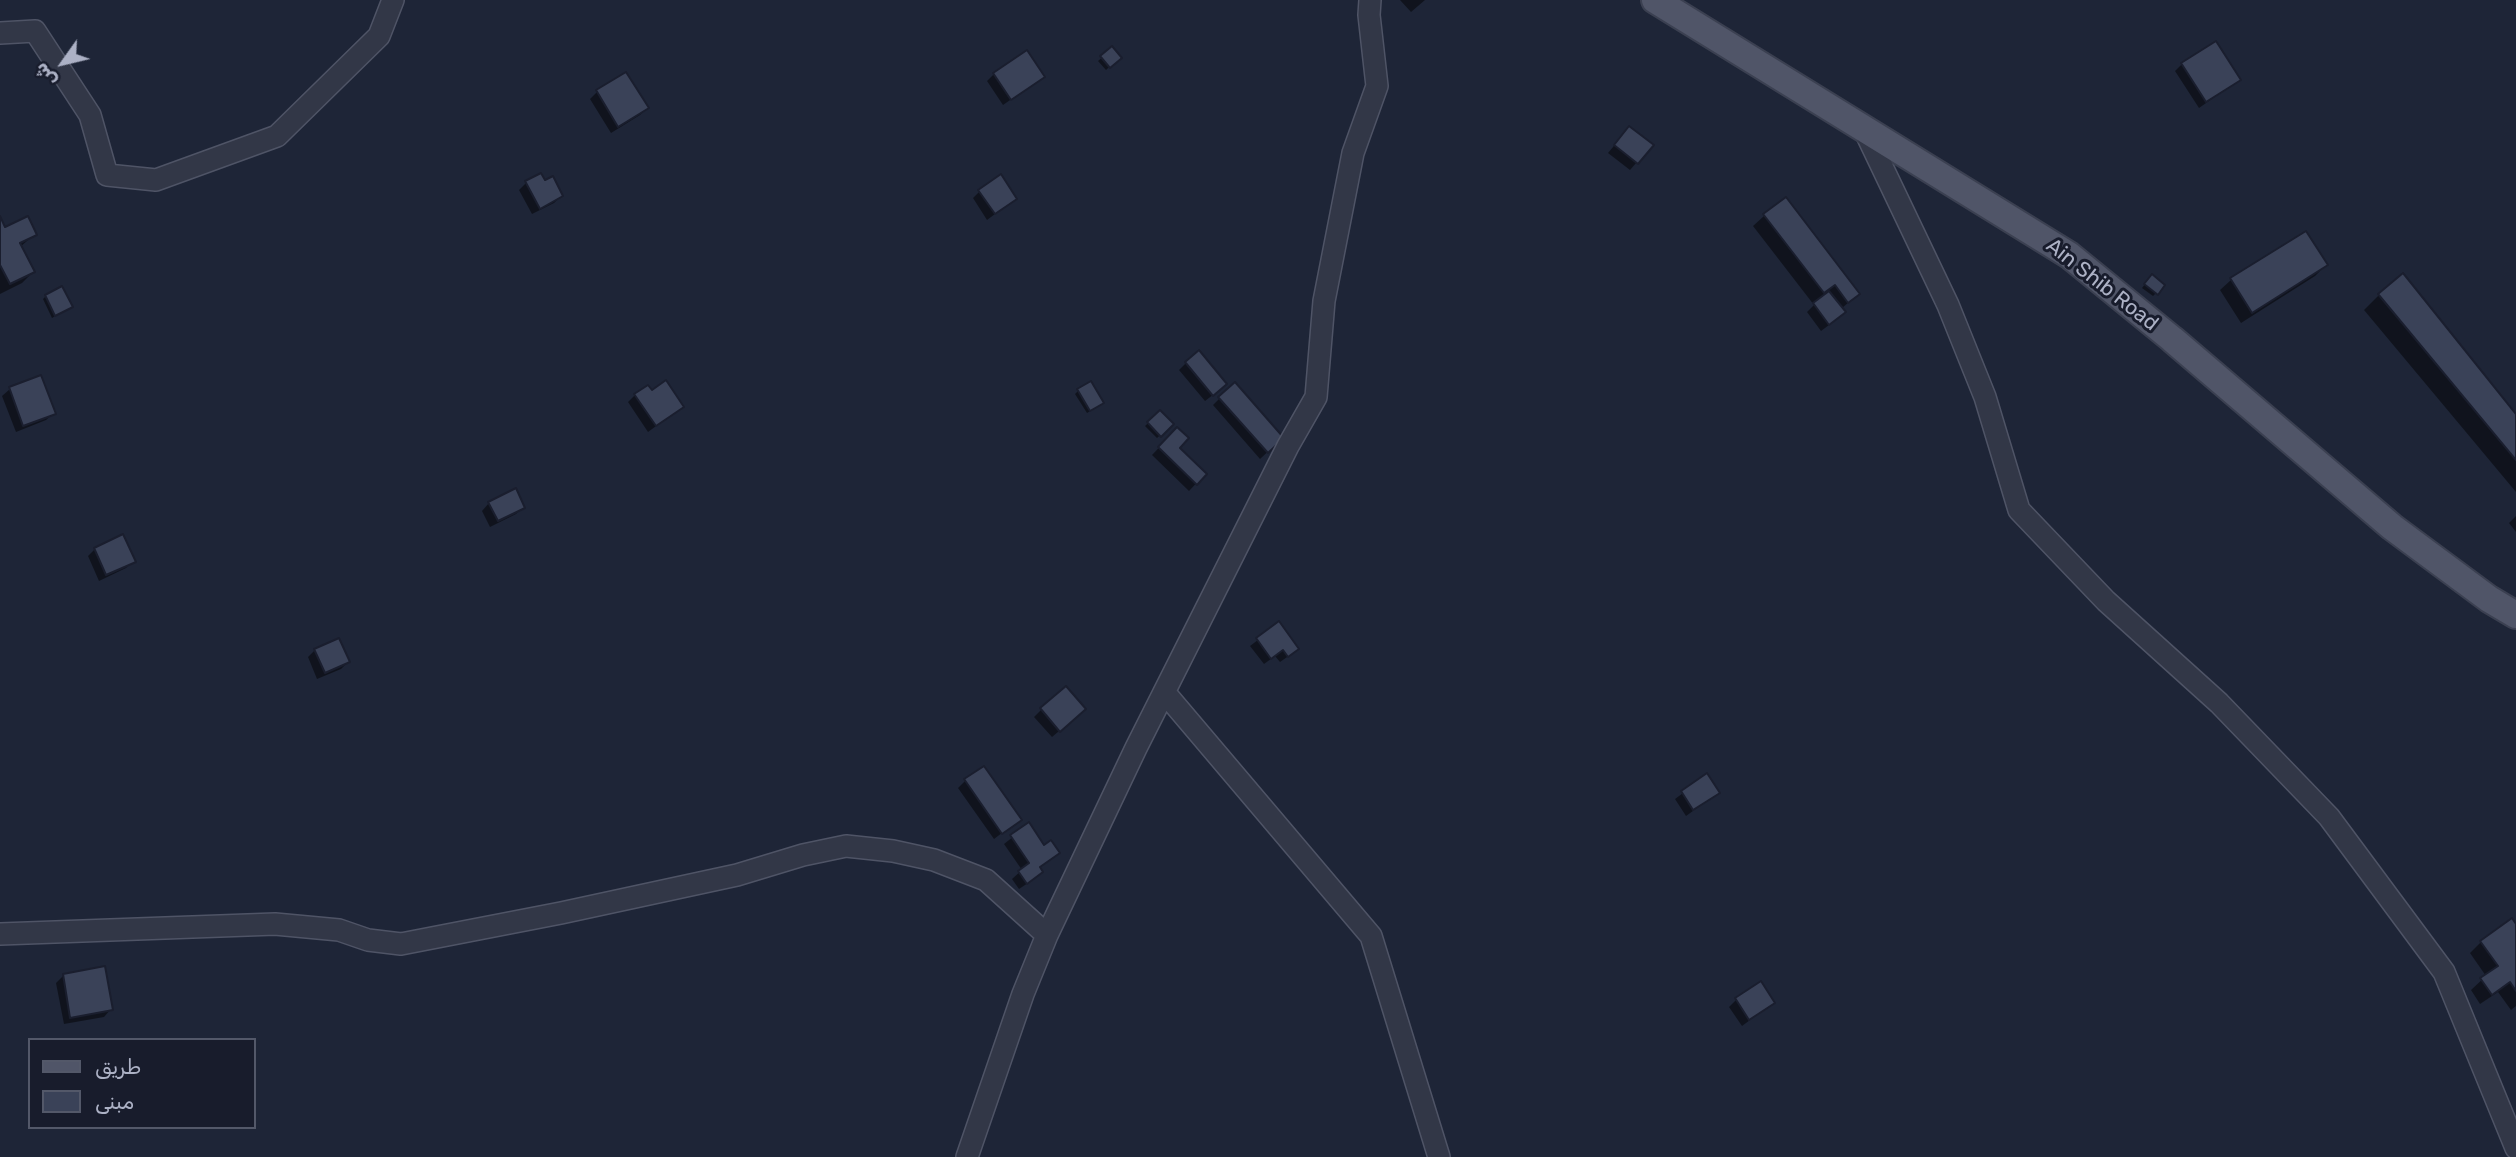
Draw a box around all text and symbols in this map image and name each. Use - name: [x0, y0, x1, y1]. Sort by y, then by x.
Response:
- north arrow: [28, 28, 98, 98]
- text: ش: [29, 59, 61, 91]
- street label: Ain Shib Road: [2041, 233, 2163, 337]
- legend: [28, 1038, 256, 1129]
- text: طريق: [95, 1054, 141, 1079]
- text: مبنى: [95, 1089, 134, 1114]

